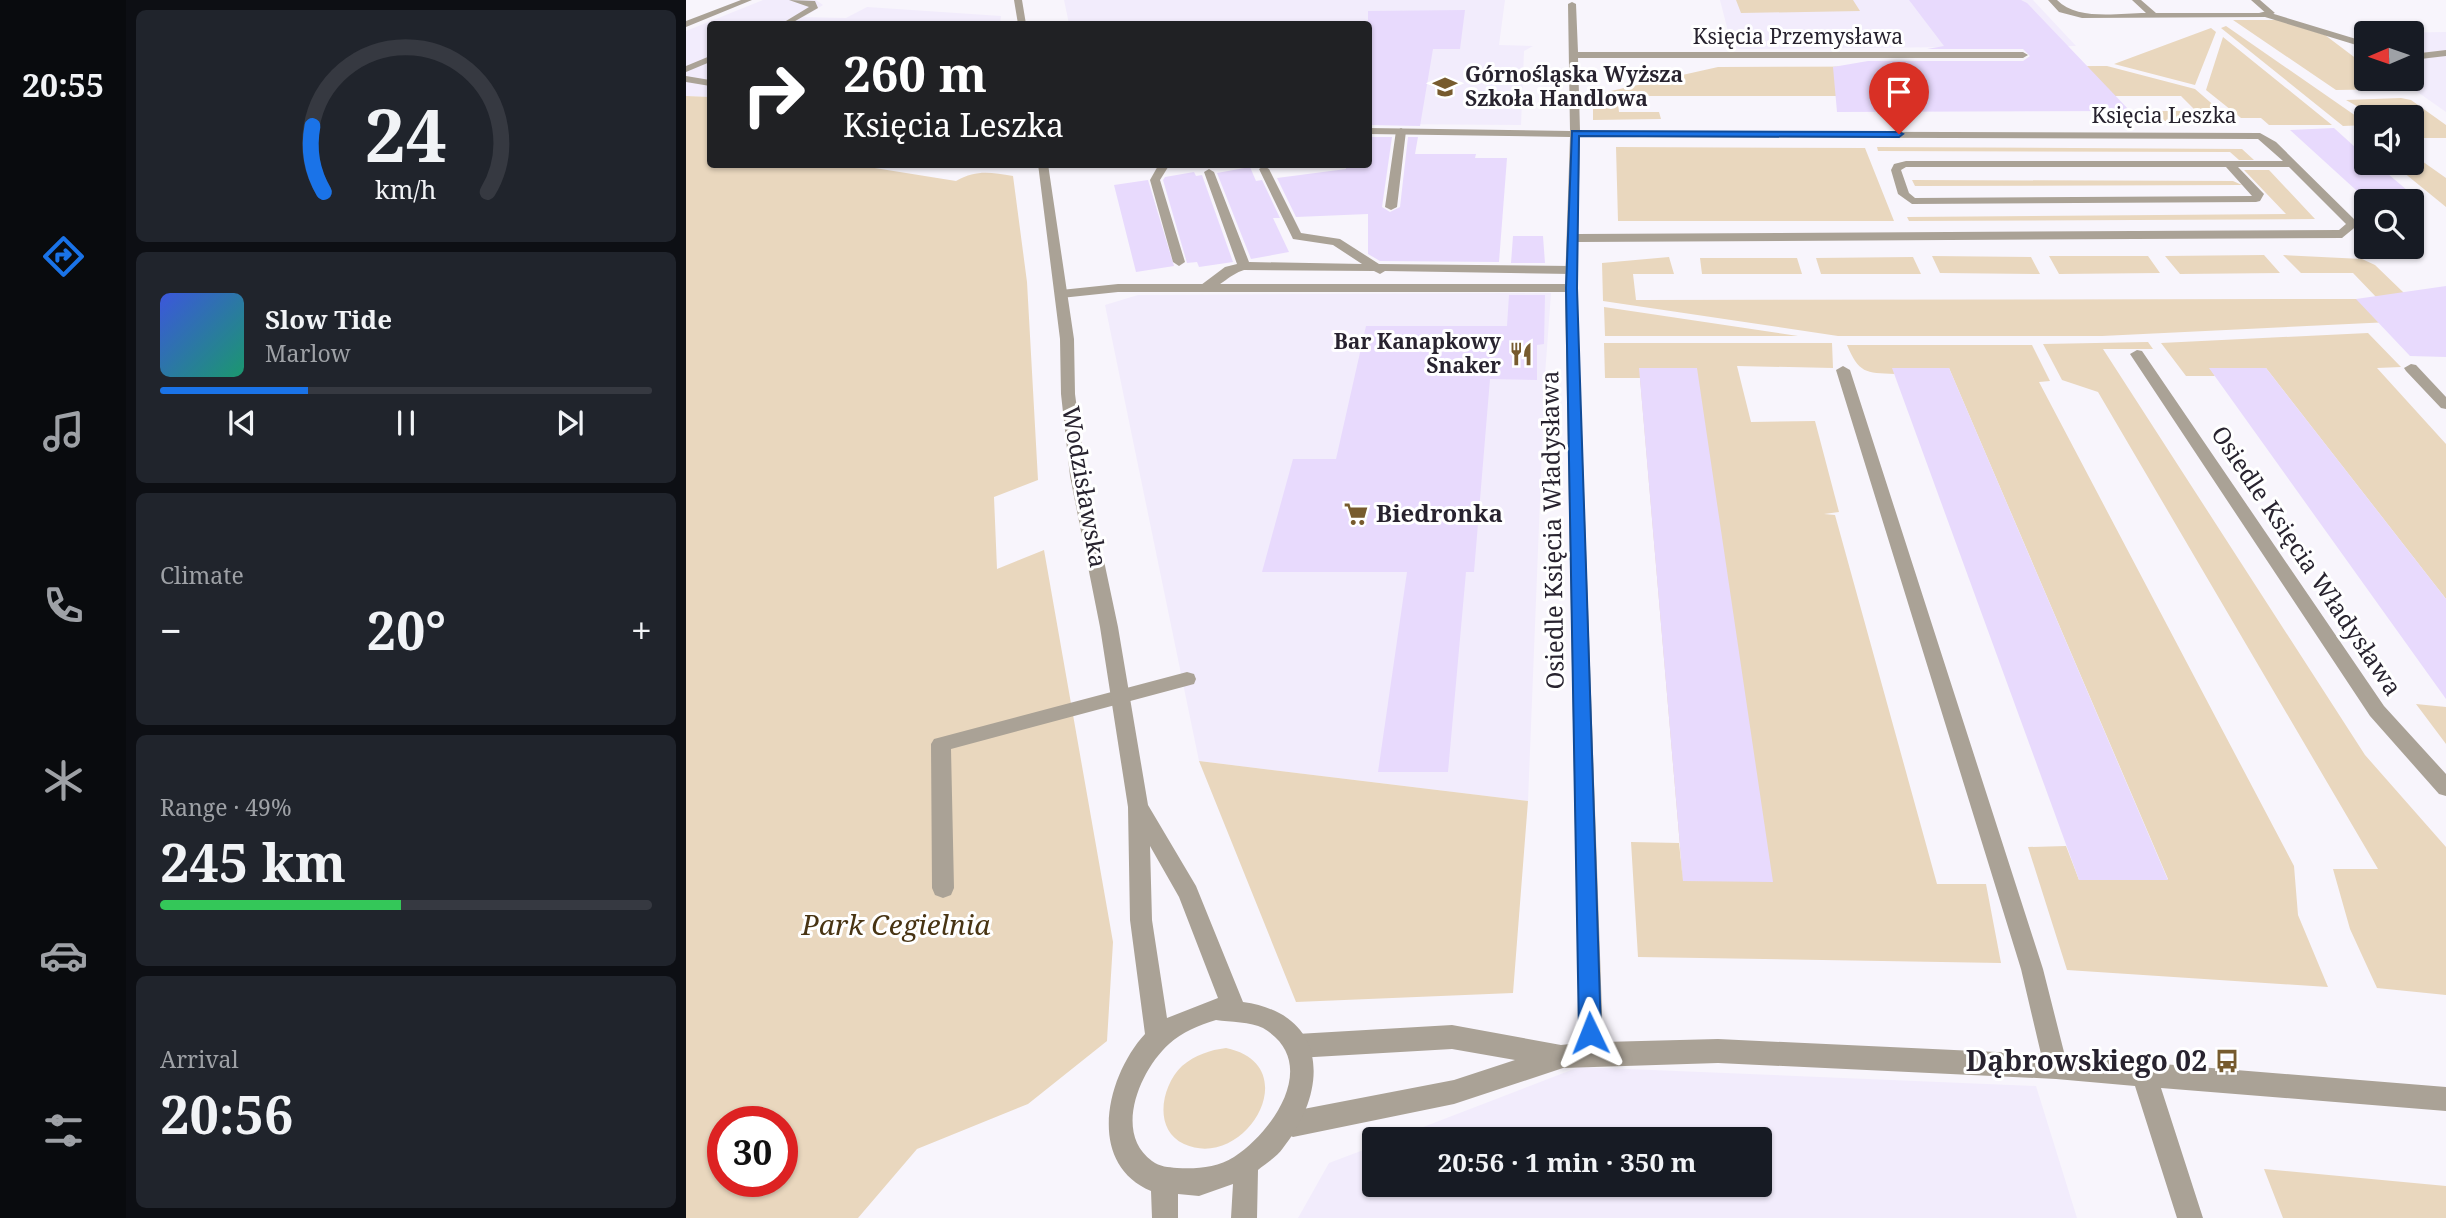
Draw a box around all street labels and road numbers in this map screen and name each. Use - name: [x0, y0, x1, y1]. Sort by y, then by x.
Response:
- street label: Księcia Przemysława: [1693, 22, 1903, 50]
- street label: Księcia Leszka: [2091, 101, 2237, 129]
- street label: Osiedle Księcia Władysława: [1532, 370, 1571, 690]
- street label: Wodzisławska: [1055, 403, 1116, 570]
- street label: Osiedle Księcia Władysława: [2204, 419, 2410, 702]

